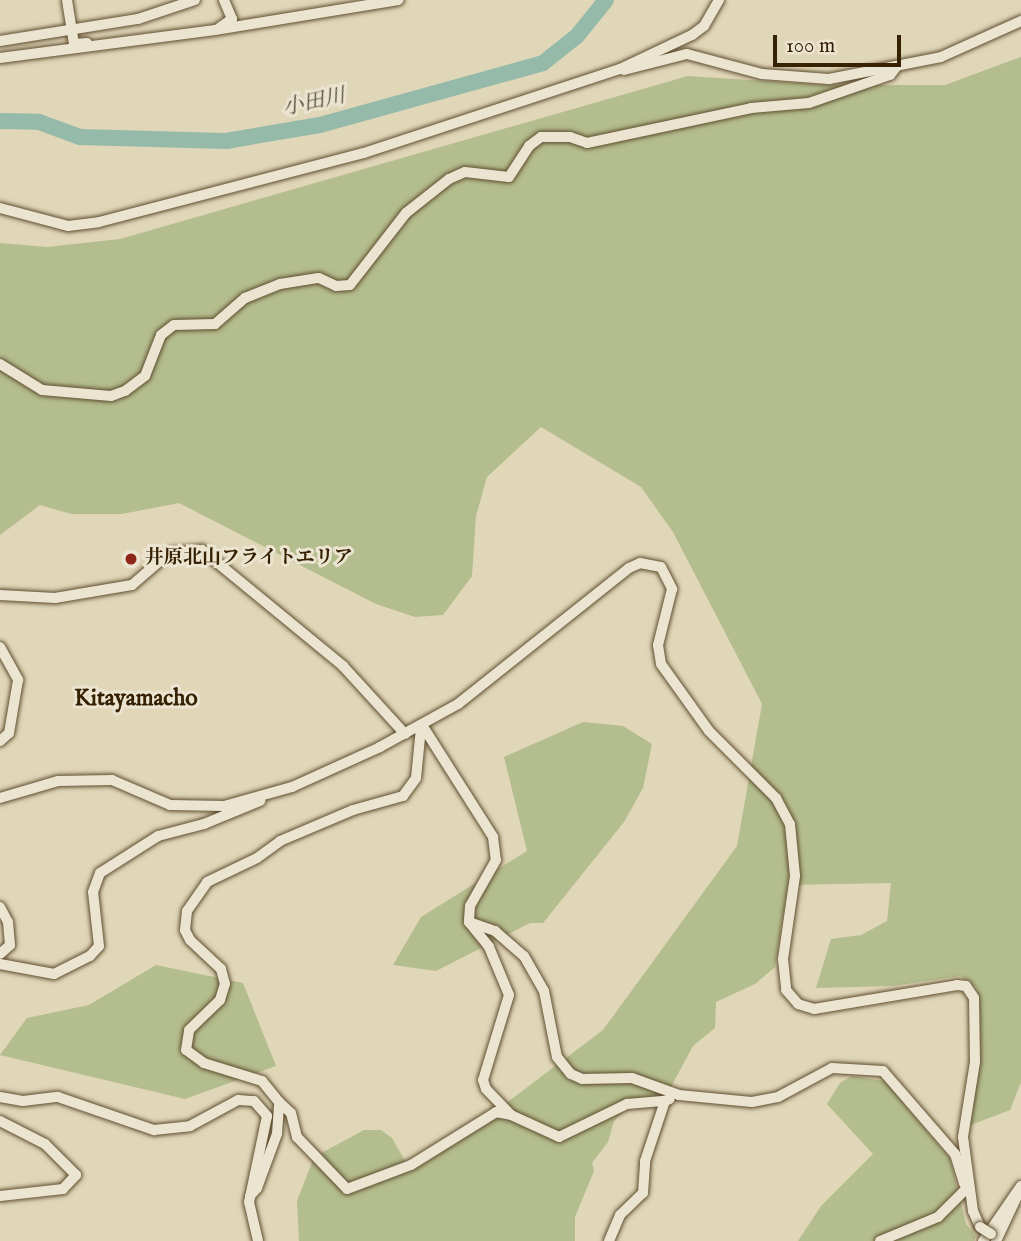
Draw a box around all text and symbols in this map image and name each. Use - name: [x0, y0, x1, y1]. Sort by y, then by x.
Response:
- scale bar: [776, 21, 904, 65]
- text: 100 m: [786, 33, 835, 60]
- water label: 小田川: [281, 84, 347, 122]
- place label: 井原北山フライトエリア: [145, 548, 354, 570]
- marker: 井原北山フライトエリア: [123, 551, 139, 567]
- district label: Kitayamacho: [74, 685, 198, 713]

